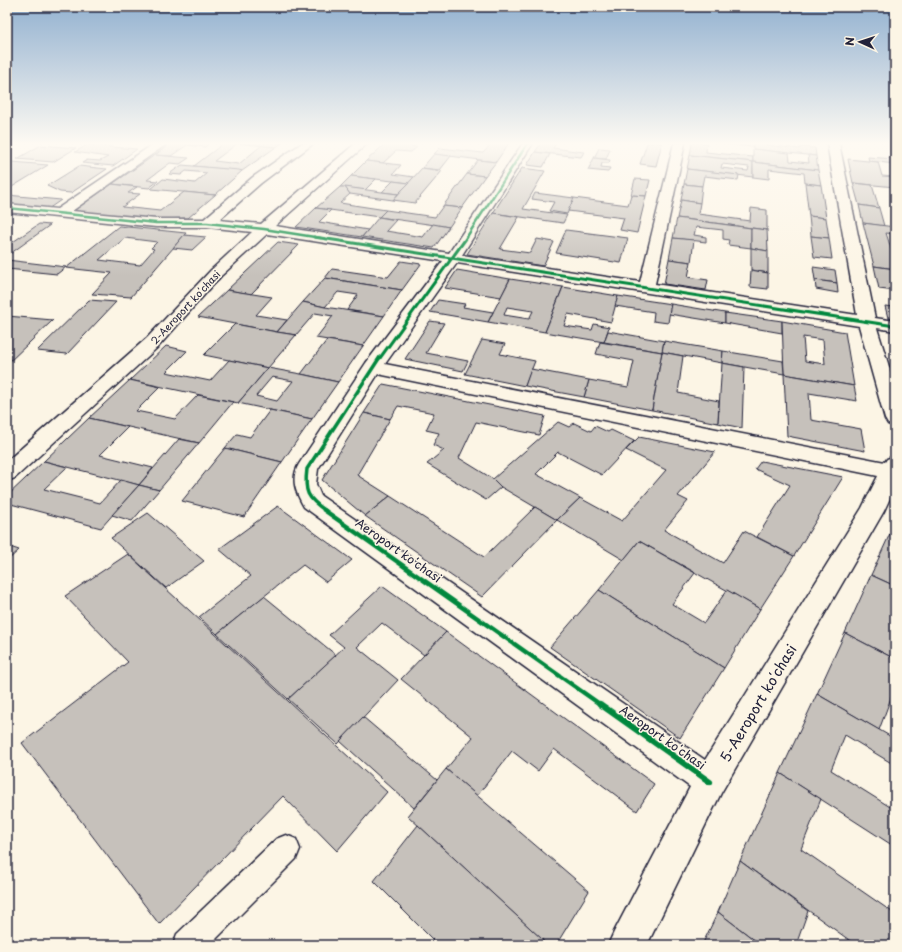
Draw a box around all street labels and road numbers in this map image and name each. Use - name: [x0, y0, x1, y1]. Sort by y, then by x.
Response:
- street label: 2-Aeroport koʻchasi: [147, 267, 223, 347]
- street label: Aeroport koʻchasi: [352, 514, 446, 586]
- street label: 5-Aeroport koʻchasi: [715, 640, 801, 766]
- street label: Aeroport koʻchasi: [616, 701, 710, 773]

